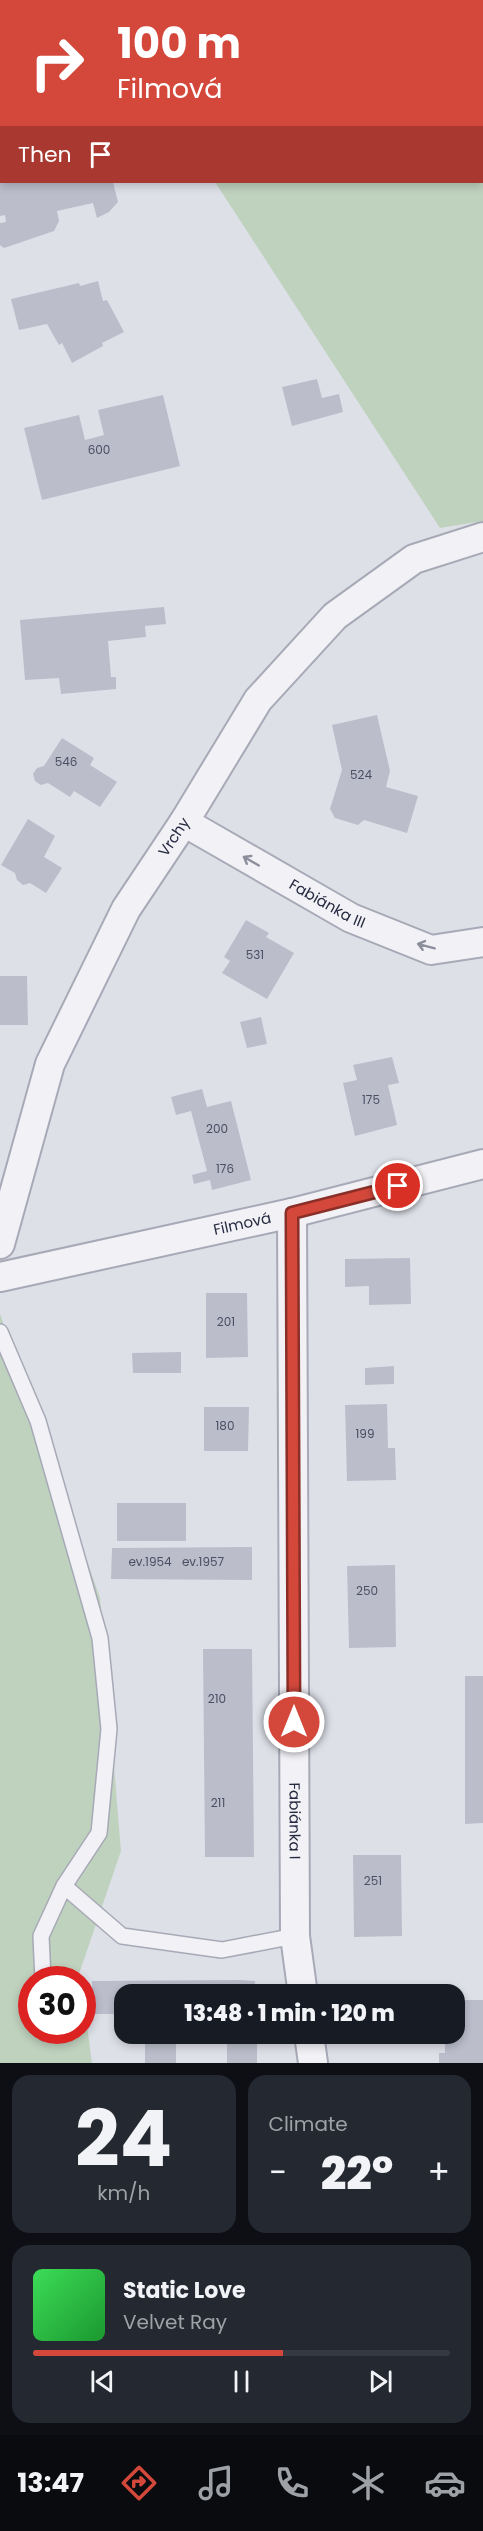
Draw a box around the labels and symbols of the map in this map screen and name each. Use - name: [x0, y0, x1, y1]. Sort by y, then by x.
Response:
- house number: 600: [88, 441, 110, 458]
- house number: 546: [55, 753, 77, 770]
- house number: 524: [350, 766, 372, 783]
- street label: Vrchy: [153, 813, 195, 860]
- one-way arrow: [243, 855, 260, 867]
- street label: Fabiánka III: [286, 874, 369, 933]
- one-way arrow: [417, 940, 436, 952]
- house number: 531: [246, 946, 264, 963]
- house number: 175: [362, 1091, 380, 1108]
- house number: 200: [206, 1120, 228, 1137]
- house number: 176: [216, 1160, 234, 1177]
- pin: [372, 1160, 423, 1211]
- street label: Filmová: [211, 1207, 273, 1240]
- house number: 201: [217, 1313, 235, 1330]
- house number: 180: [216, 1417, 234, 1434]
- house number: 199: [356, 1425, 374, 1442]
- house number: ev.1954: [128, 1553, 172, 1570]
- house number: ev.1957: [182, 1553, 225, 1570]
- house number: 250: [356, 1582, 378, 1599]
- house number: 210: [208, 1690, 226, 1707]
- position arrow: [262, 1690, 326, 1754]
- street label: Fabiánka I: [284, 1783, 306, 1859]
- house number: 211: [211, 1794, 225, 1811]
- house number: 251: [364, 1872, 382, 1889]
- speed limit sign: 30: [18, 1966, 96, 2044]

